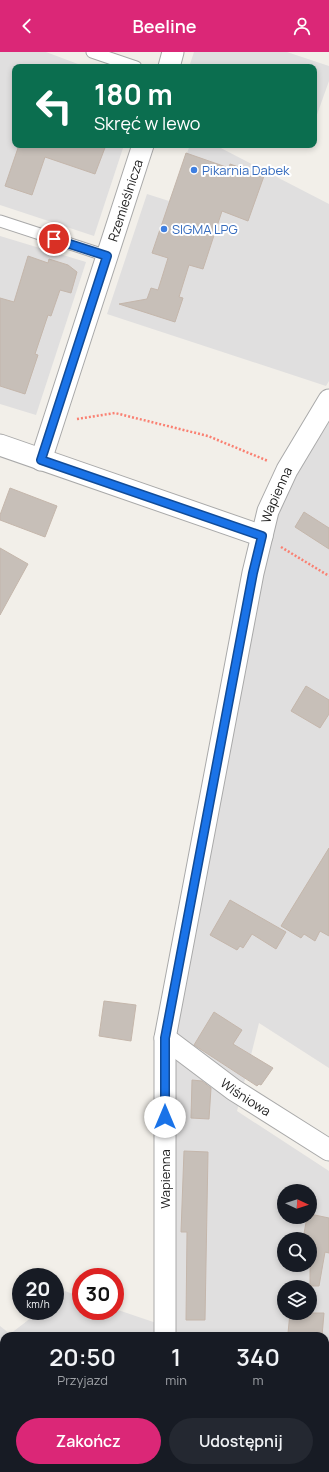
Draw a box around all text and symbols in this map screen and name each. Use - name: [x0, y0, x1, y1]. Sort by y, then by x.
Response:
- text: Beeline: [133, 14, 196, 38]
- icon: back: [16, 15, 38, 37]
- icon: person: [291, 15, 313, 37]
- text: 180 m: [94, 75, 173, 113]
- icon: left: [28, 80, 80, 132]
- text: Skręć w lewo: [94, 111, 200, 135]
- street label: Rzemieślnicza: [103, 157, 147, 244]
- place label: Pikarnia Dabek: [202, 161, 290, 179]
- marker: Pikarnia Dabek: [189, 165, 199, 175]
- place label: SIGMA LPG: [172, 220, 238, 238]
- pin: [37, 222, 71, 256]
- marker: SIGMA LPG: [159, 224, 169, 234]
- icon: arrive: [43, 228, 65, 250]
- street label: Wapienna: [256, 464, 296, 525]
- street label: Wiśniowa: [217, 1074, 274, 1120]
- position arrow: [144, 1096, 186, 1138]
- street label: Wapienna: [156, 1149, 174, 1209]
- north arrow: [277, 1184, 317, 1224]
- map controls: [277, 1184, 317, 1320]
- button: search: [277, 1232, 317, 1272]
- speed limit sign: 30: [72, 1268, 124, 1320]
- text: 20: [25, 1275, 51, 1302]
- button: layers: [277, 1280, 317, 1320]
- text: km/h: [26, 1297, 50, 1311]
- text: 20:50: [49, 1340, 116, 1373]
- text: 1: [171, 1340, 181, 1373]
- text: 340: [236, 1340, 280, 1373]
- text: Przyjazd: [57, 1371, 108, 1389]
- text: min: [165, 1371, 187, 1389]
- text: m: [252, 1371, 264, 1389]
- button: Zakończ: [16, 1418, 161, 1464]
- button: Udostępnij: [169, 1418, 313, 1464]

